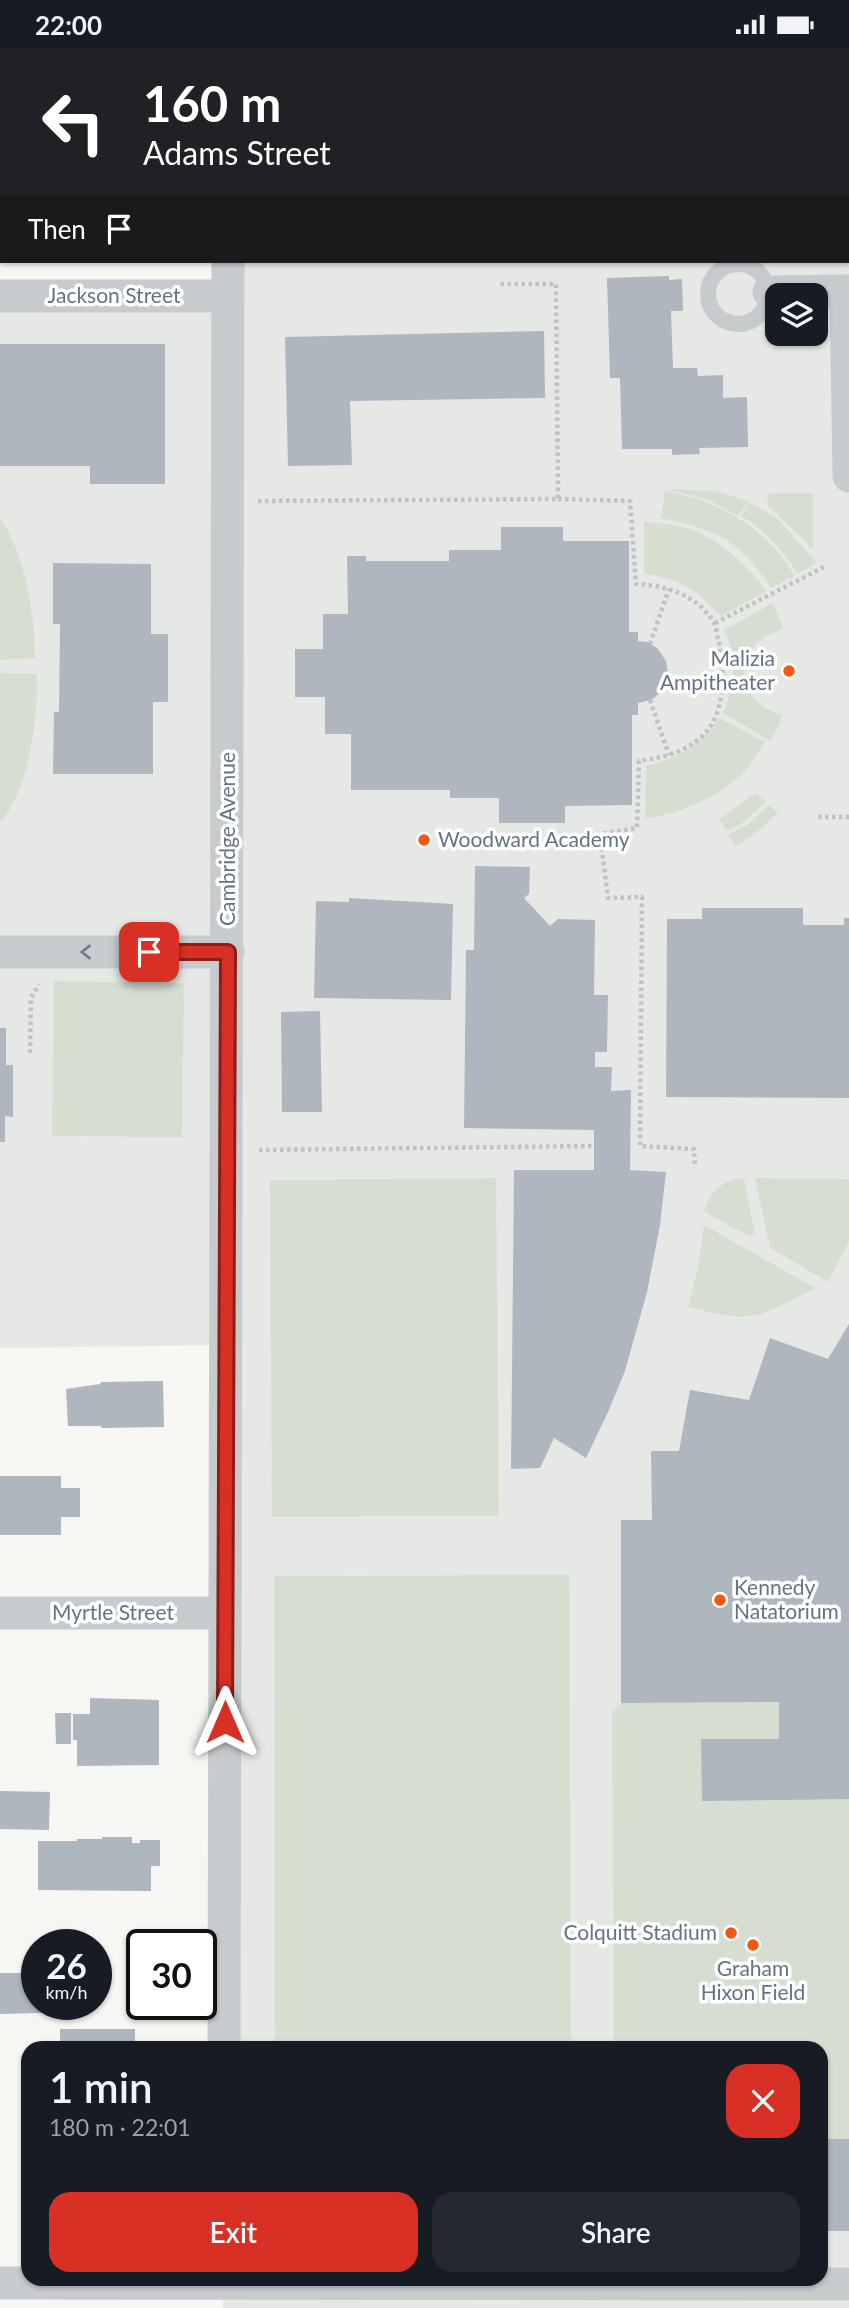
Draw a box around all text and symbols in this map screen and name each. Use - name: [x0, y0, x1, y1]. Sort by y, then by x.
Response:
- text: 22:00: [35, 9, 102, 41]
- text: 160 m: [143, 74, 281, 132]
- icon: left: [28, 77, 119, 168]
- text: Adams Street: [143, 133, 331, 172]
- icon: arrive: [100, 210, 138, 248]
- text: Then: [28, 213, 86, 245]
- street label: Jackson Street: [48, 282, 181, 307]
- map controls: [765, 283, 828, 346]
- button: layers: [765, 283, 828, 346]
- place label: Malizia Ampitheater: [660, 645, 775, 694]
- marker: Malizia Ampitheater: [781, 663, 797, 679]
- street label: Cambridge Avenue: [214, 752, 239, 926]
- place label: Woodward Academy: [438, 826, 630, 851]
- marker: Woodward Academy: [416, 832, 432, 848]
- pin: [119, 922, 179, 982]
- icon: arrive: [130, 933, 168, 971]
- one-way arrow: [80, 944, 91, 960]
- place label: Kennedy Natatorium: [734, 1574, 839, 1623]
- marker: Kennedy Natatorium: [712, 1592, 728, 1608]
- street label: Myrtle Street: [52, 1599, 174, 1624]
- position arrow: [188, 1685, 262, 1759]
- place label: Colquitt Stadium: [563, 1919, 717, 1944]
- marker: Colquitt Stadium: [723, 1925, 739, 1941]
- speed limit sign: 30: [126, 1929, 217, 2020]
- marker: Graham Hixon Field: [745, 1937, 761, 1953]
- text: 26: [46, 1944, 87, 1986]
- place label: Graham Hixon Field: [701, 1955, 805, 2004]
- text: km/h: [45, 1981, 88, 2003]
- text: 1 min: [49, 2062, 153, 2112]
- button: close: [726, 2064, 800, 2138]
- text: 180 m · 22:01: [49, 2113, 191, 2141]
- button: Exit: [49, 2192, 418, 2272]
- button: Share: [432, 2192, 800, 2272]

